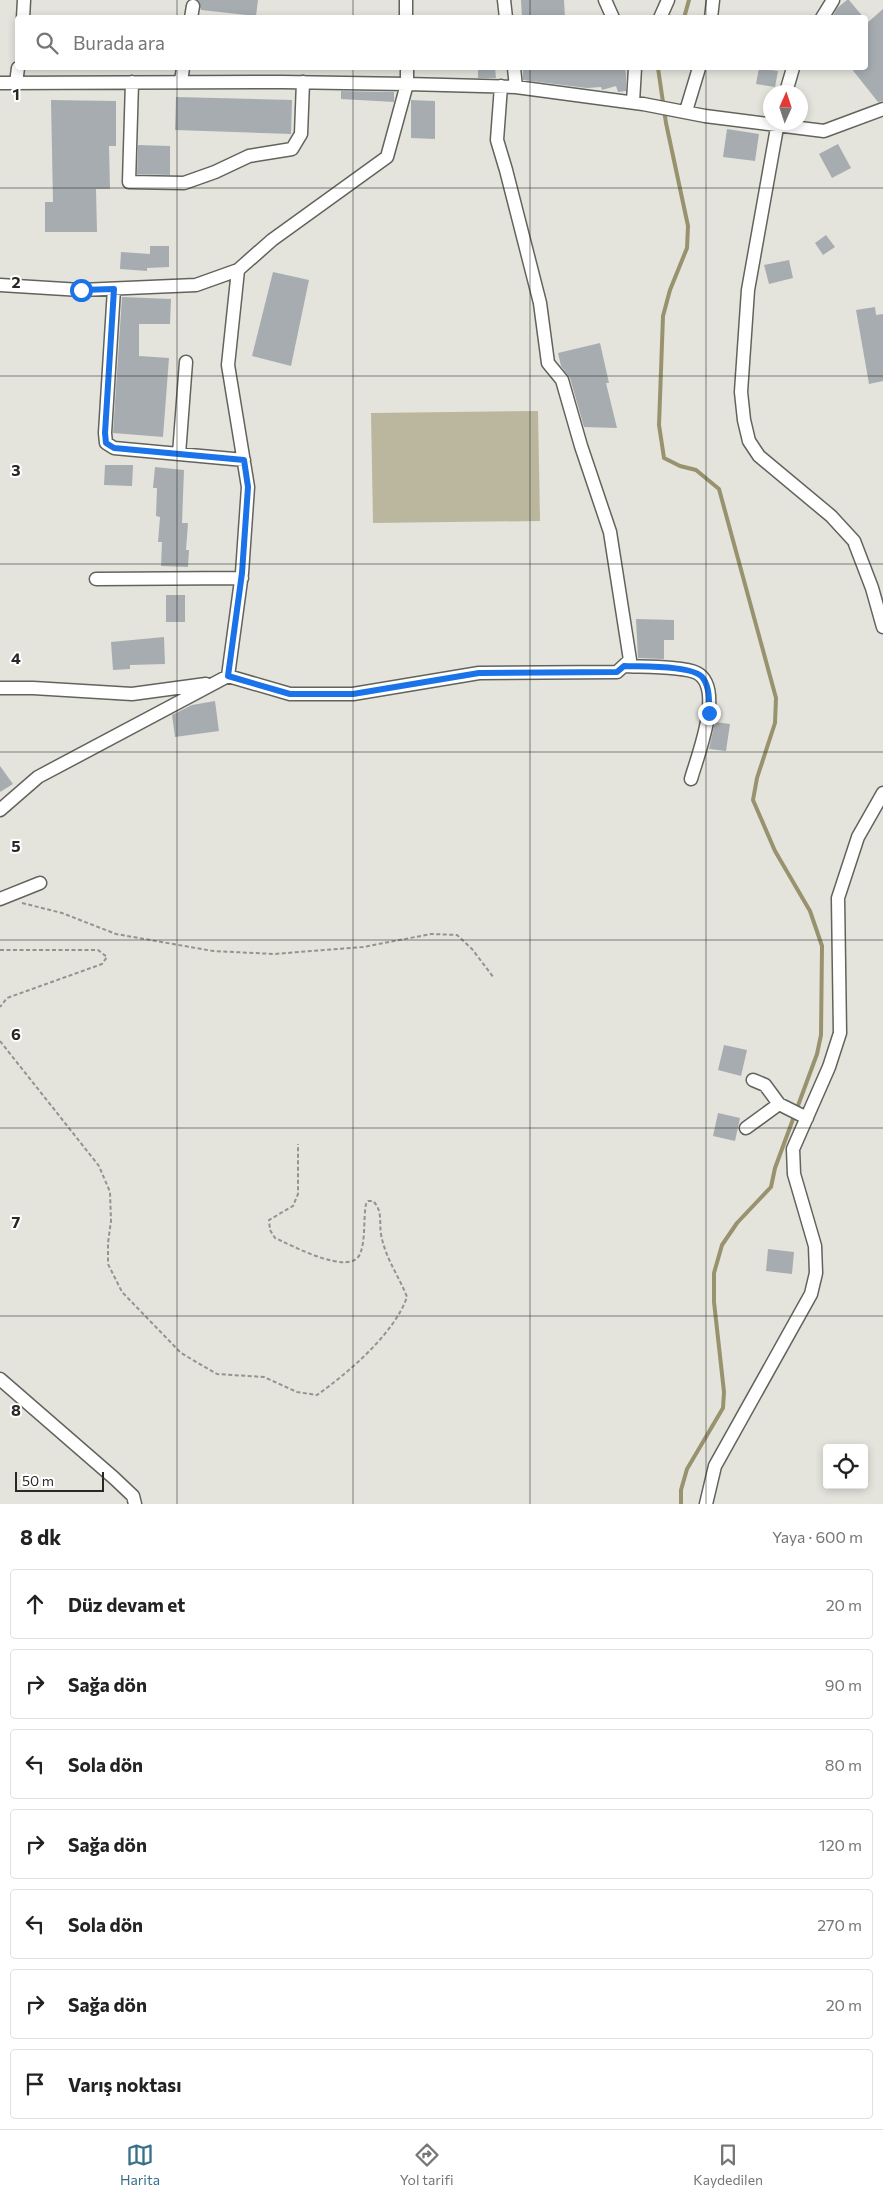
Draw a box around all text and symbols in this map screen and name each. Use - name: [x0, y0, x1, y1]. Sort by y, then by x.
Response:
- search box: [15, 15, 868, 70]
- icon: search: [33, 29, 61, 57]
- text: Burada ara: [73, 31, 165, 54]
- text: 1: [12, 84, 20, 103]
- north arrow: [763, 85, 808, 130]
- text: 2: [11, 272, 21, 291]
- route start: [70, 279, 93, 302]
- text: 3: [11, 460, 21, 479]
- text: 4: [11, 648, 21, 667]
- route end: [698, 702, 721, 725]
- text: 5: [11, 836, 21, 855]
- text: 6: [11, 1024, 21, 1043]
- text: 7: [12, 1212, 21, 1231]
- text: 8: [11, 1400, 21, 1419]
- map controls: [823, 1444, 868, 1489]
- button: locate: [823, 1444, 868, 1489]
- scale bar: [15, 1469, 104, 1492]
- text: 50 m: [22, 1472, 54, 1489]
- text: 8 dk: [20, 1524, 61, 1549]
- text: Yaya · 600 m: [772, 1527, 863, 1546]
- icon: ahead: [21, 1590, 49, 1618]
- text: Düz devam et: [68, 1593, 185, 1616]
- text: 20 m: [826, 1595, 862, 1614]
- icon: right: [21, 1670, 49, 1698]
- text: Sağa dön: [68, 1673, 147, 1696]
- text: 90 m: [825, 1675, 862, 1694]
- icon: left: [21, 1750, 49, 1778]
- text: Sola dön: [68, 1753, 143, 1776]
- text: 80 m: [825, 1755, 862, 1774]
- icon: right: [21, 1830, 49, 1858]
- text: Sağa dön: [68, 1833, 147, 1856]
- text: 120 m: [819, 1835, 862, 1854]
- icon: left: [21, 1910, 49, 1938]
- text: Sola dön: [68, 1913, 143, 1936]
- text: 270 m: [817, 1915, 862, 1934]
- icon: right: [21, 1990, 49, 2018]
- text: Sağa dön: [68, 1993, 147, 2016]
- text: 20 m: [826, 1995, 862, 2014]
- icon: arrive: [21, 2070, 49, 2098]
- text: Varış noktası: [68, 2073, 181, 2096]
- tab: Harita: [120, 2141, 160, 2188]
- tab: Yol tarifi: [400, 2141, 454, 2188]
- tab: Kaydedilen: [693, 2141, 763, 2188]

